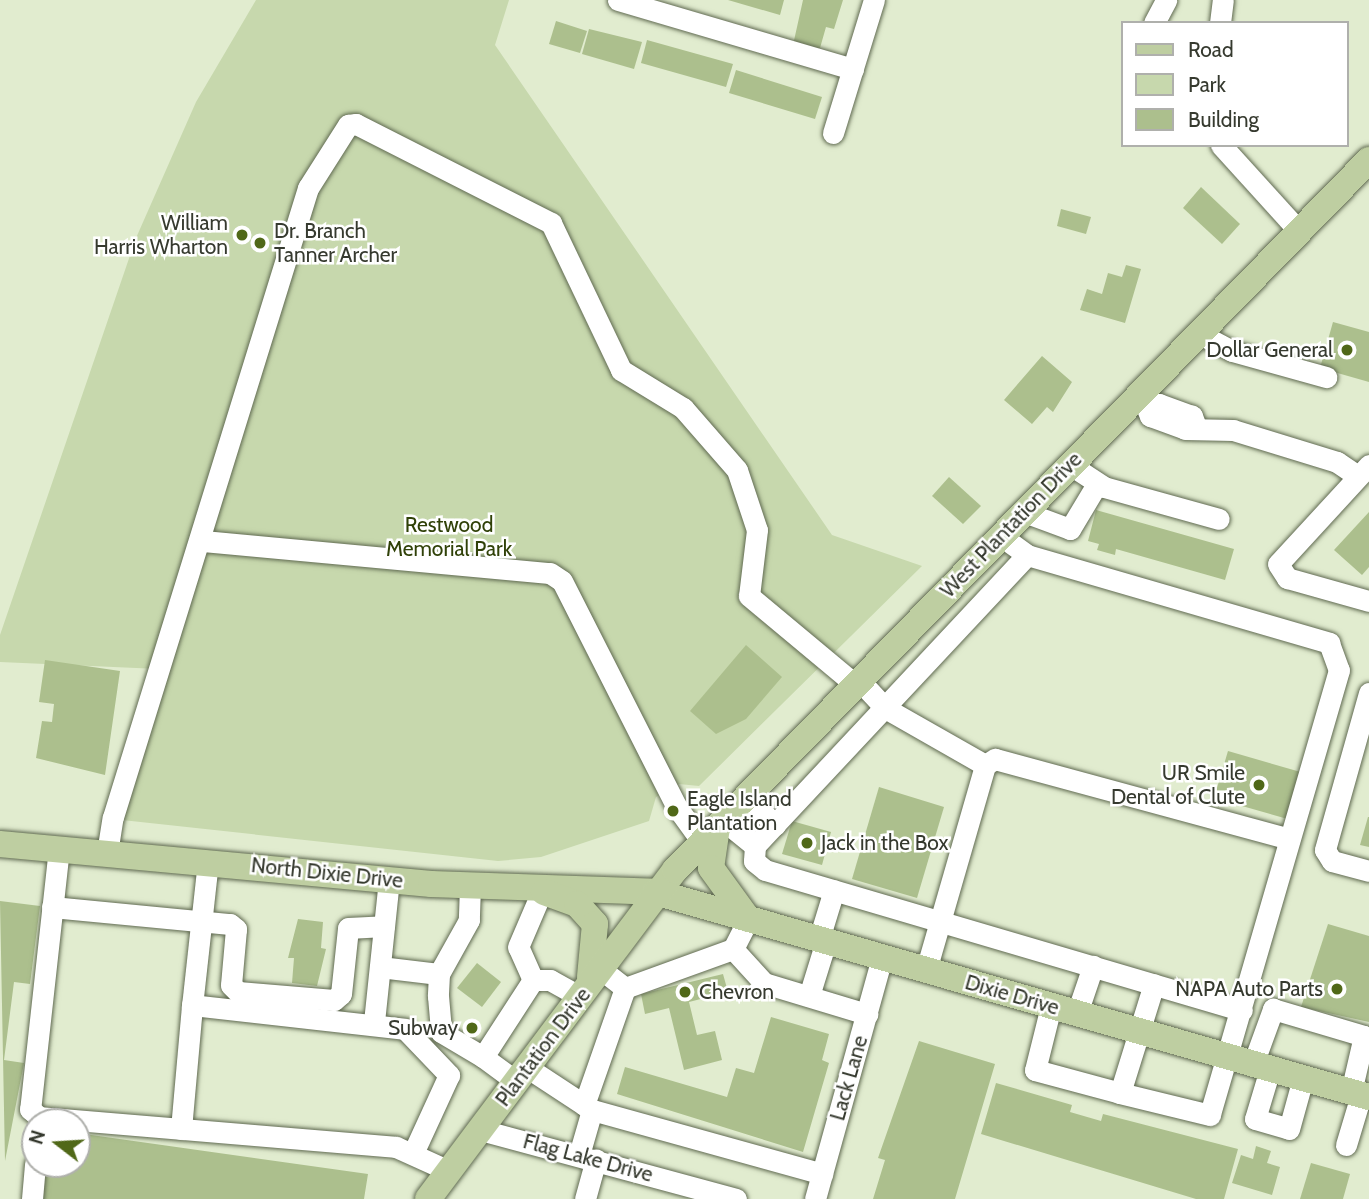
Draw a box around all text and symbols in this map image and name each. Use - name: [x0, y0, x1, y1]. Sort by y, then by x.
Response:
- legend: [1120, 21, 1348, 147]
- text: Road: [1188, 37, 1234, 62]
- text: Park: [1188, 72, 1226, 97]
- text: Building: [1188, 107, 1259, 132]
- place label: William Harris Wharton: [94, 210, 228, 260]
- place label: Dr. Branch Tanner Archer: [274, 218, 397, 268]
- marker: William Harris Wharton: [234, 227, 250, 243]
- marker: Dr. Branch Tanner Archer: [252, 235, 268, 251]
- place label: Dollar General: [1206, 337, 1333, 363]
- marker: Dollar General: [1339, 342, 1355, 358]
- street label: West Plantation Drive: [935, 447, 1087, 603]
- park label: Restwood Memorial Park: [386, 512, 512, 562]
- place label: UR Smile Dental of Clute: [1111, 760, 1245, 810]
- marker: UR Smile Dental of Clute: [1251, 777, 1267, 793]
- place label: Eagle Island Plantation: [687, 786, 792, 836]
- marker: Eagle Island Plantation: [665, 803, 681, 819]
- place label: Jack in the Box: [821, 830, 948, 856]
- marker: Jack in the Box: [799, 835, 815, 851]
- street label: North Dixie Drive: [250, 853, 404, 893]
- street label: Dixie Drive: [962, 970, 1062, 1020]
- place label: NAPA Auto Parts: [1175, 976, 1323, 1002]
- place label: Chevron: [699, 979, 774, 1005]
- marker: NAPA Auto Parts: [1329, 981, 1345, 997]
- street label: Plantation Drive: [490, 983, 596, 1111]
- marker: Chevron: [677, 984, 693, 1000]
- place label: Subway: [388, 1015, 458, 1041]
- marker: Subway: [464, 1020, 480, 1036]
- street label: Lack Lane: [825, 1033, 873, 1123]
- north arrow: [21, 1108, 91, 1178]
- text: N: [24, 1128, 50, 1147]
- street label: Flag Lake Drive: [520, 1129, 656, 1187]

